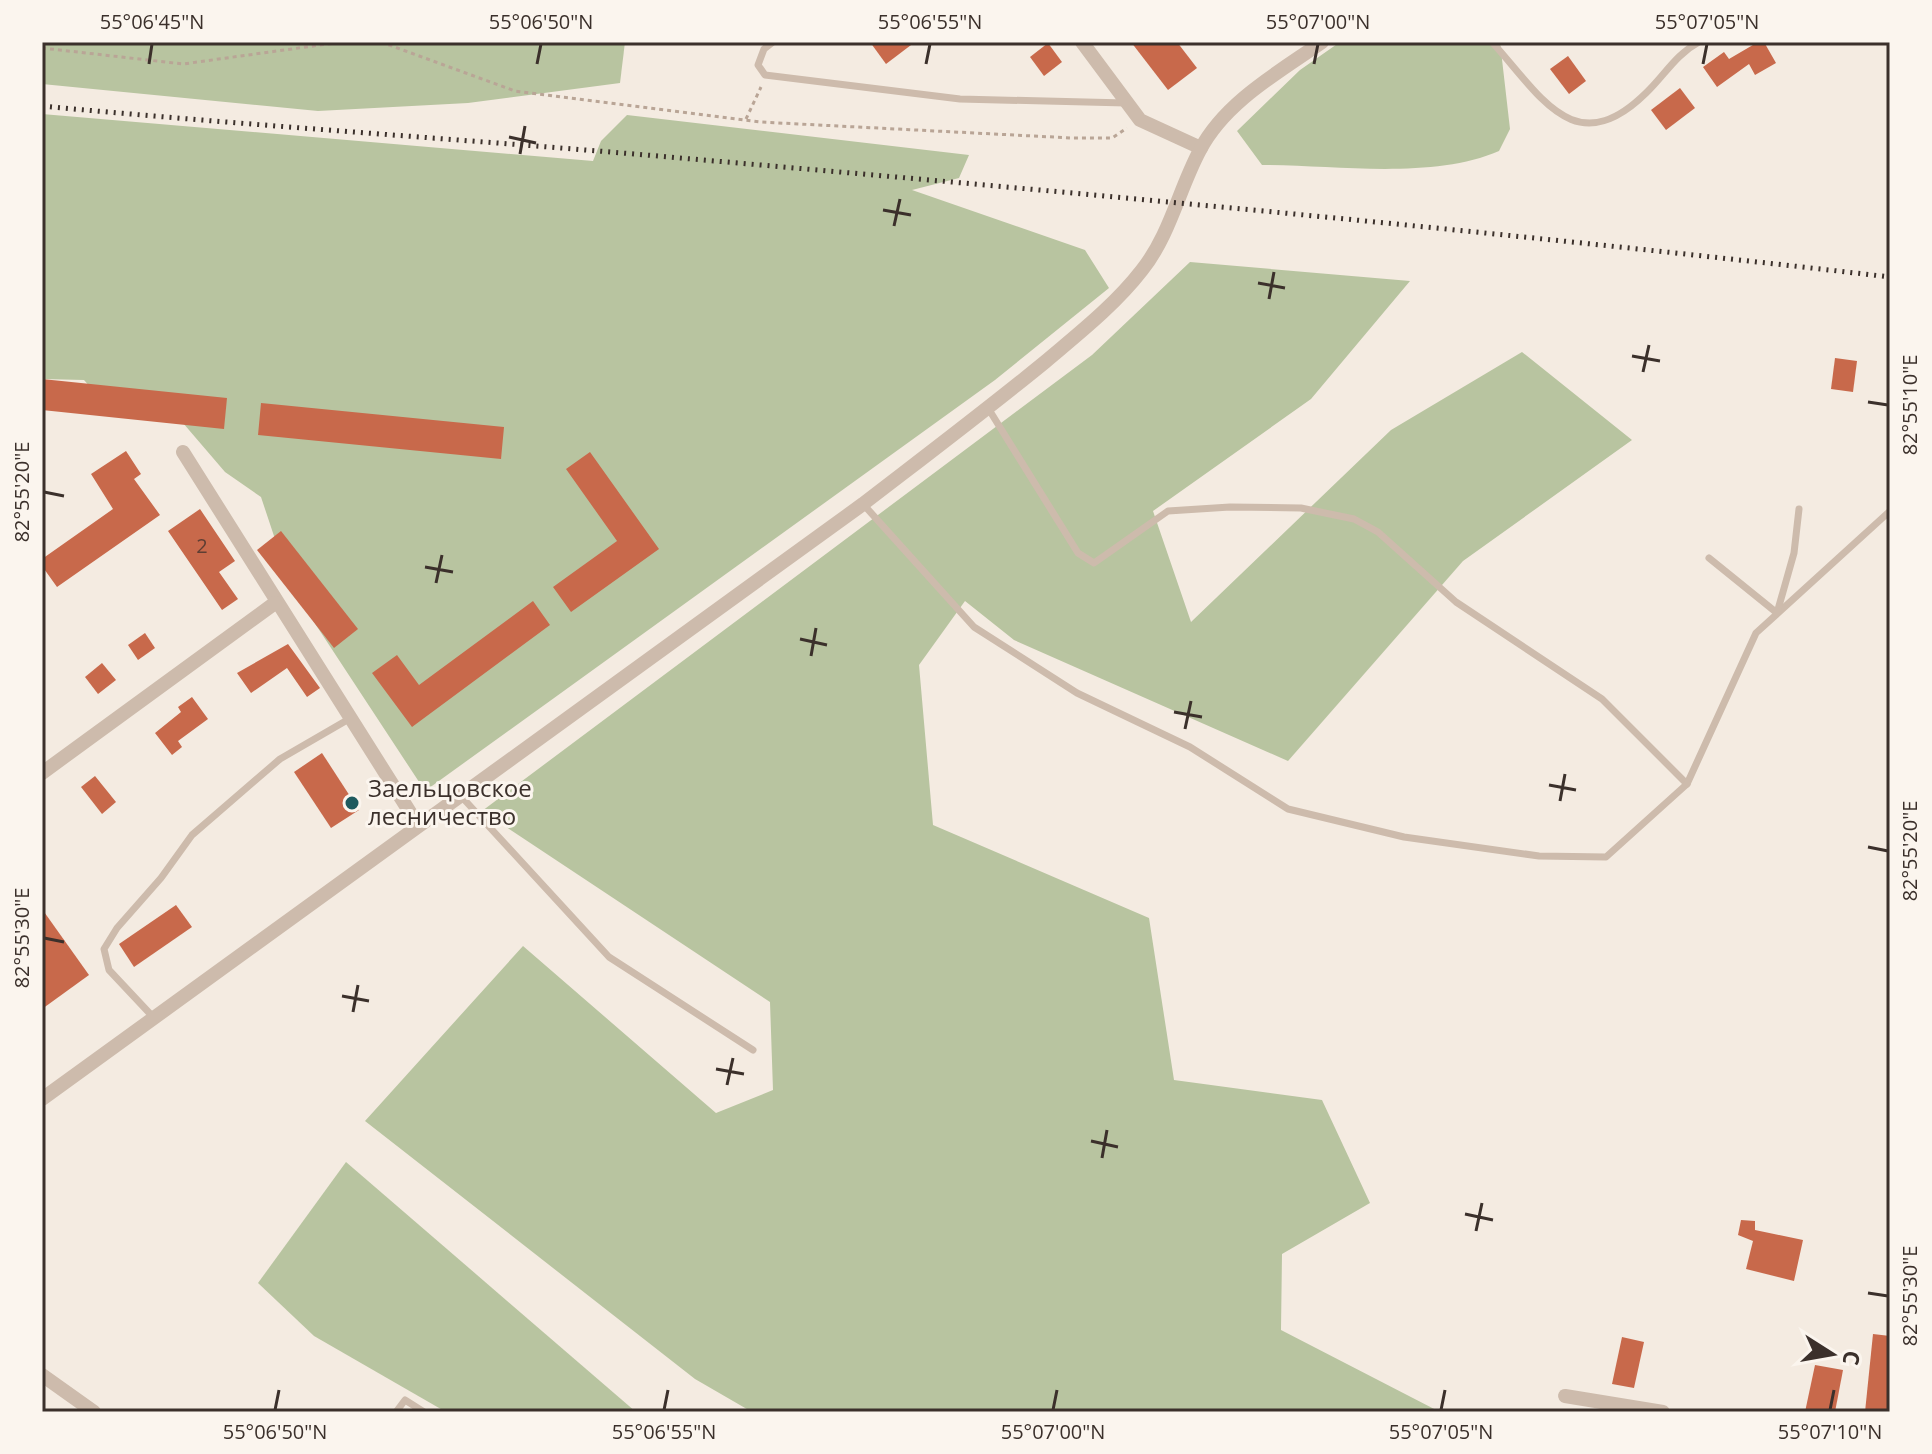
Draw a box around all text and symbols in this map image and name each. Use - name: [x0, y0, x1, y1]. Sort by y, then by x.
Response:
- text: 55°06'45"N: [100, 8, 204, 35]
- text: 55°06'50"N: [489, 8, 593, 35]
- text: 55°06'55"N: [878, 8, 982, 35]
- text: 55°07'00"N: [1266, 8, 1370, 35]
- text: 55°07'05"N: [1655, 8, 1759, 35]
- text: 82°55'10"E: [1896, 355, 1923, 455]
- text: 82°55'20"E: [8, 442, 35, 542]
- house number: 2: [196, 532, 208, 559]
- place label: Заельцовское лесничество: [368, 771, 532, 832]
- marker: Заельцовское лесничество: [343, 794, 361, 812]
- text: 82°55'20"E: [1896, 801, 1923, 901]
- text: 82°55'30"E: [8, 888, 35, 988]
- text: 82°55'30"E: [1896, 1246, 1923, 1346]
- north arrow: [1792, 1314, 1872, 1394]
- text: С: [1837, 1348, 1869, 1368]
- text: 55°06'50"N: [223, 1418, 327, 1445]
- text: 55°06'55"N: [612, 1418, 716, 1445]
- text: 55°07'00"N: [1001, 1418, 1105, 1445]
- text: 55°07'05"N: [1389, 1418, 1493, 1445]
- text: 55°07'10"N: [1778, 1418, 1882, 1445]

